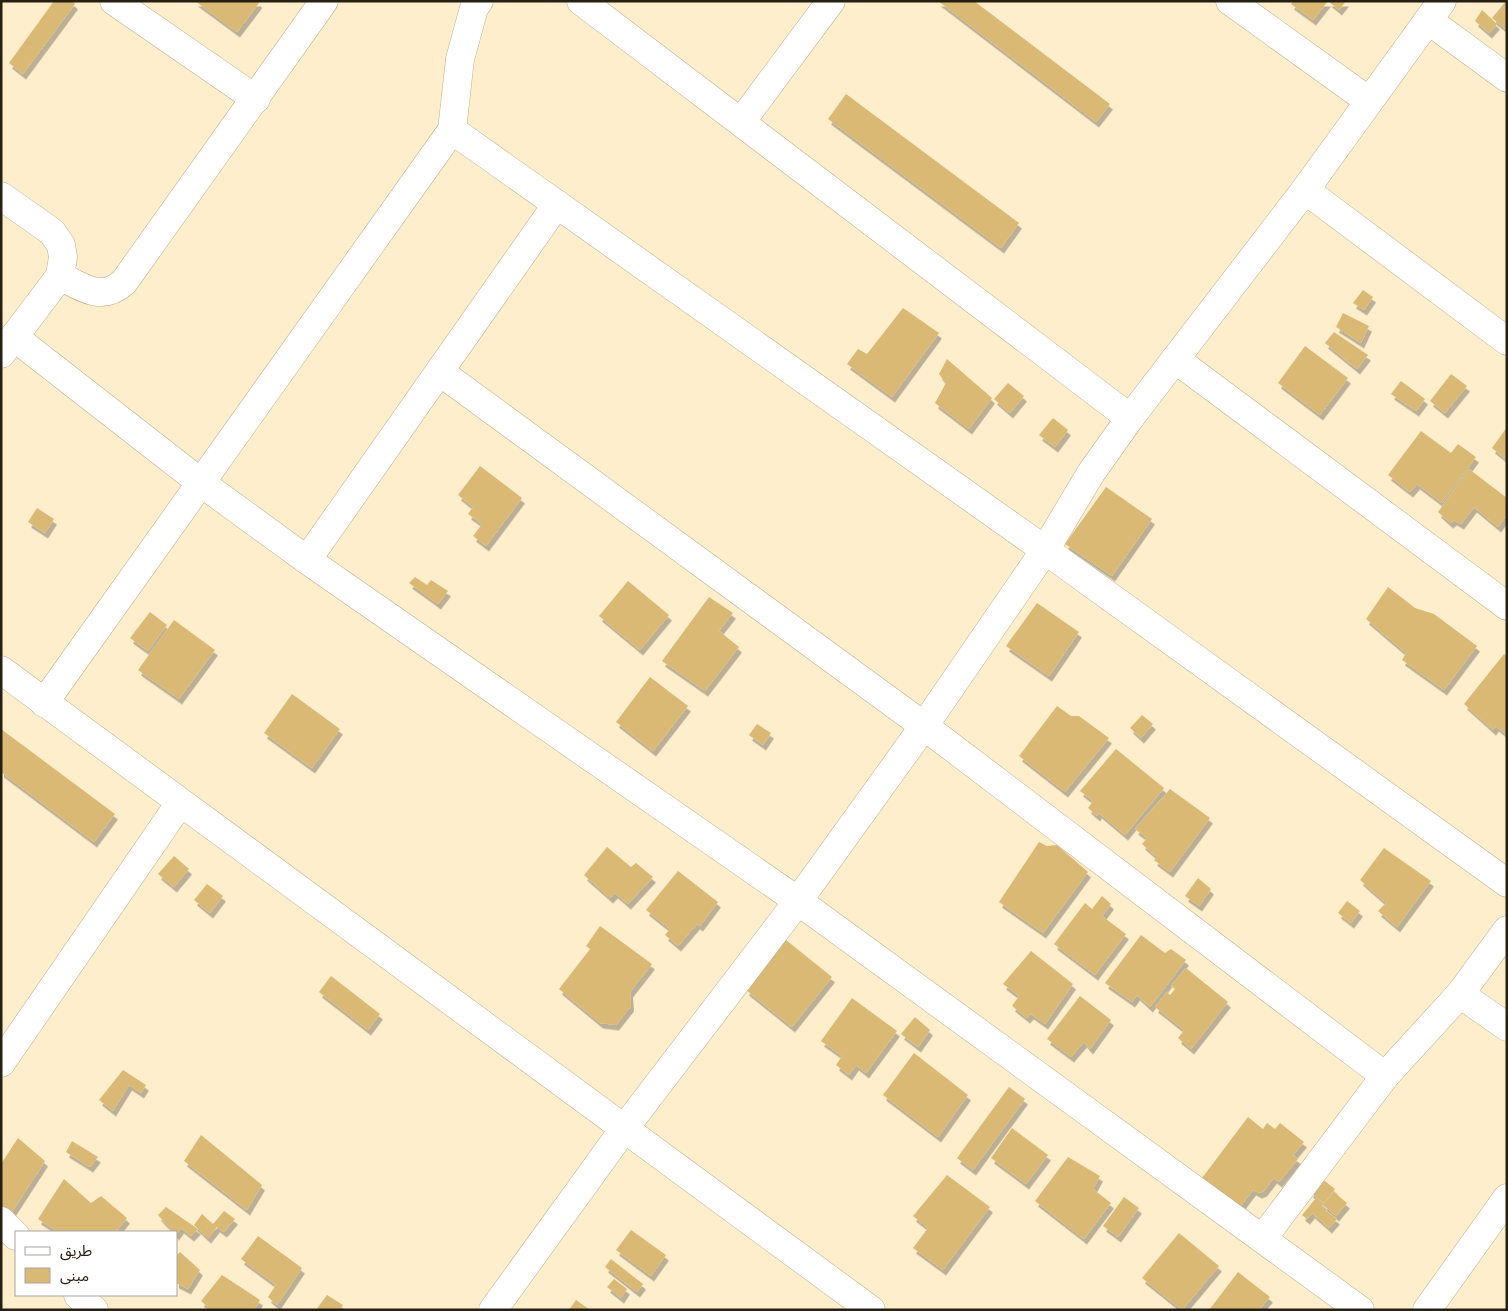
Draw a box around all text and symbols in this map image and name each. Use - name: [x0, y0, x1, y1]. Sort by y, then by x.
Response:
- legend: [15, 1231, 178, 1296]
- text: طريق: [60, 1242, 92, 1261]
- text: مبنى: [60, 1267, 89, 1285]

